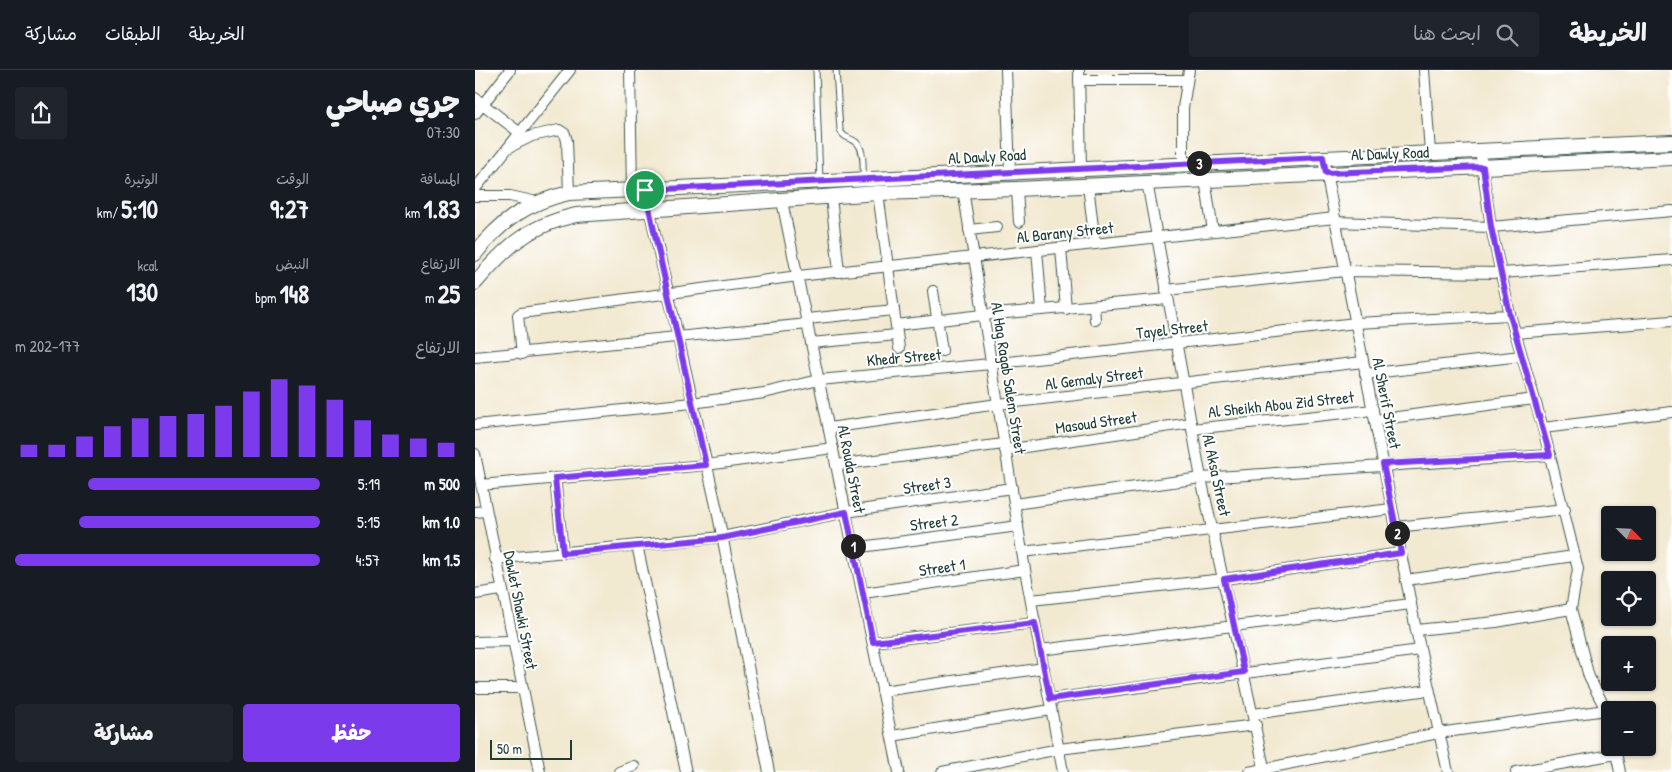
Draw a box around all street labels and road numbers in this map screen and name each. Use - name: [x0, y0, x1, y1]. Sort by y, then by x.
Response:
- street label: Al Dawly Road: [1351, 141, 1429, 165]
- street label: Al Dawly Road: [948, 143, 1026, 169]
- street label: Al Barany Street: [1015, 216, 1115, 248]
- street label: Al Hag Ragab Salem Street: [986, 300, 1032, 456]
- street label: Tayel Street: [1135, 314, 1209, 344]
- street label: Khedr Street: [866, 343, 943, 371]
- street label: Al Sherif Street: [1367, 355, 1407, 451]
- street label: Al Gemaly Street: [1044, 361, 1145, 395]
- street label: Al Sheikh Abou Zid Street: [1207, 385, 1356, 423]
- street label: Masoud Street: [1054, 405, 1139, 439]
- street label: Al Rouda Street: [833, 423, 871, 515]
- street label: Al Aksa Street: [1198, 432, 1237, 519]
- street label: Street 3: [902, 471, 952, 499]
- street label: Street 2: [909, 508, 960, 536]
- street label: Dawlet Shawki Street: [499, 549, 543, 671]
- street label: Street 1: [917, 553, 967, 581]

